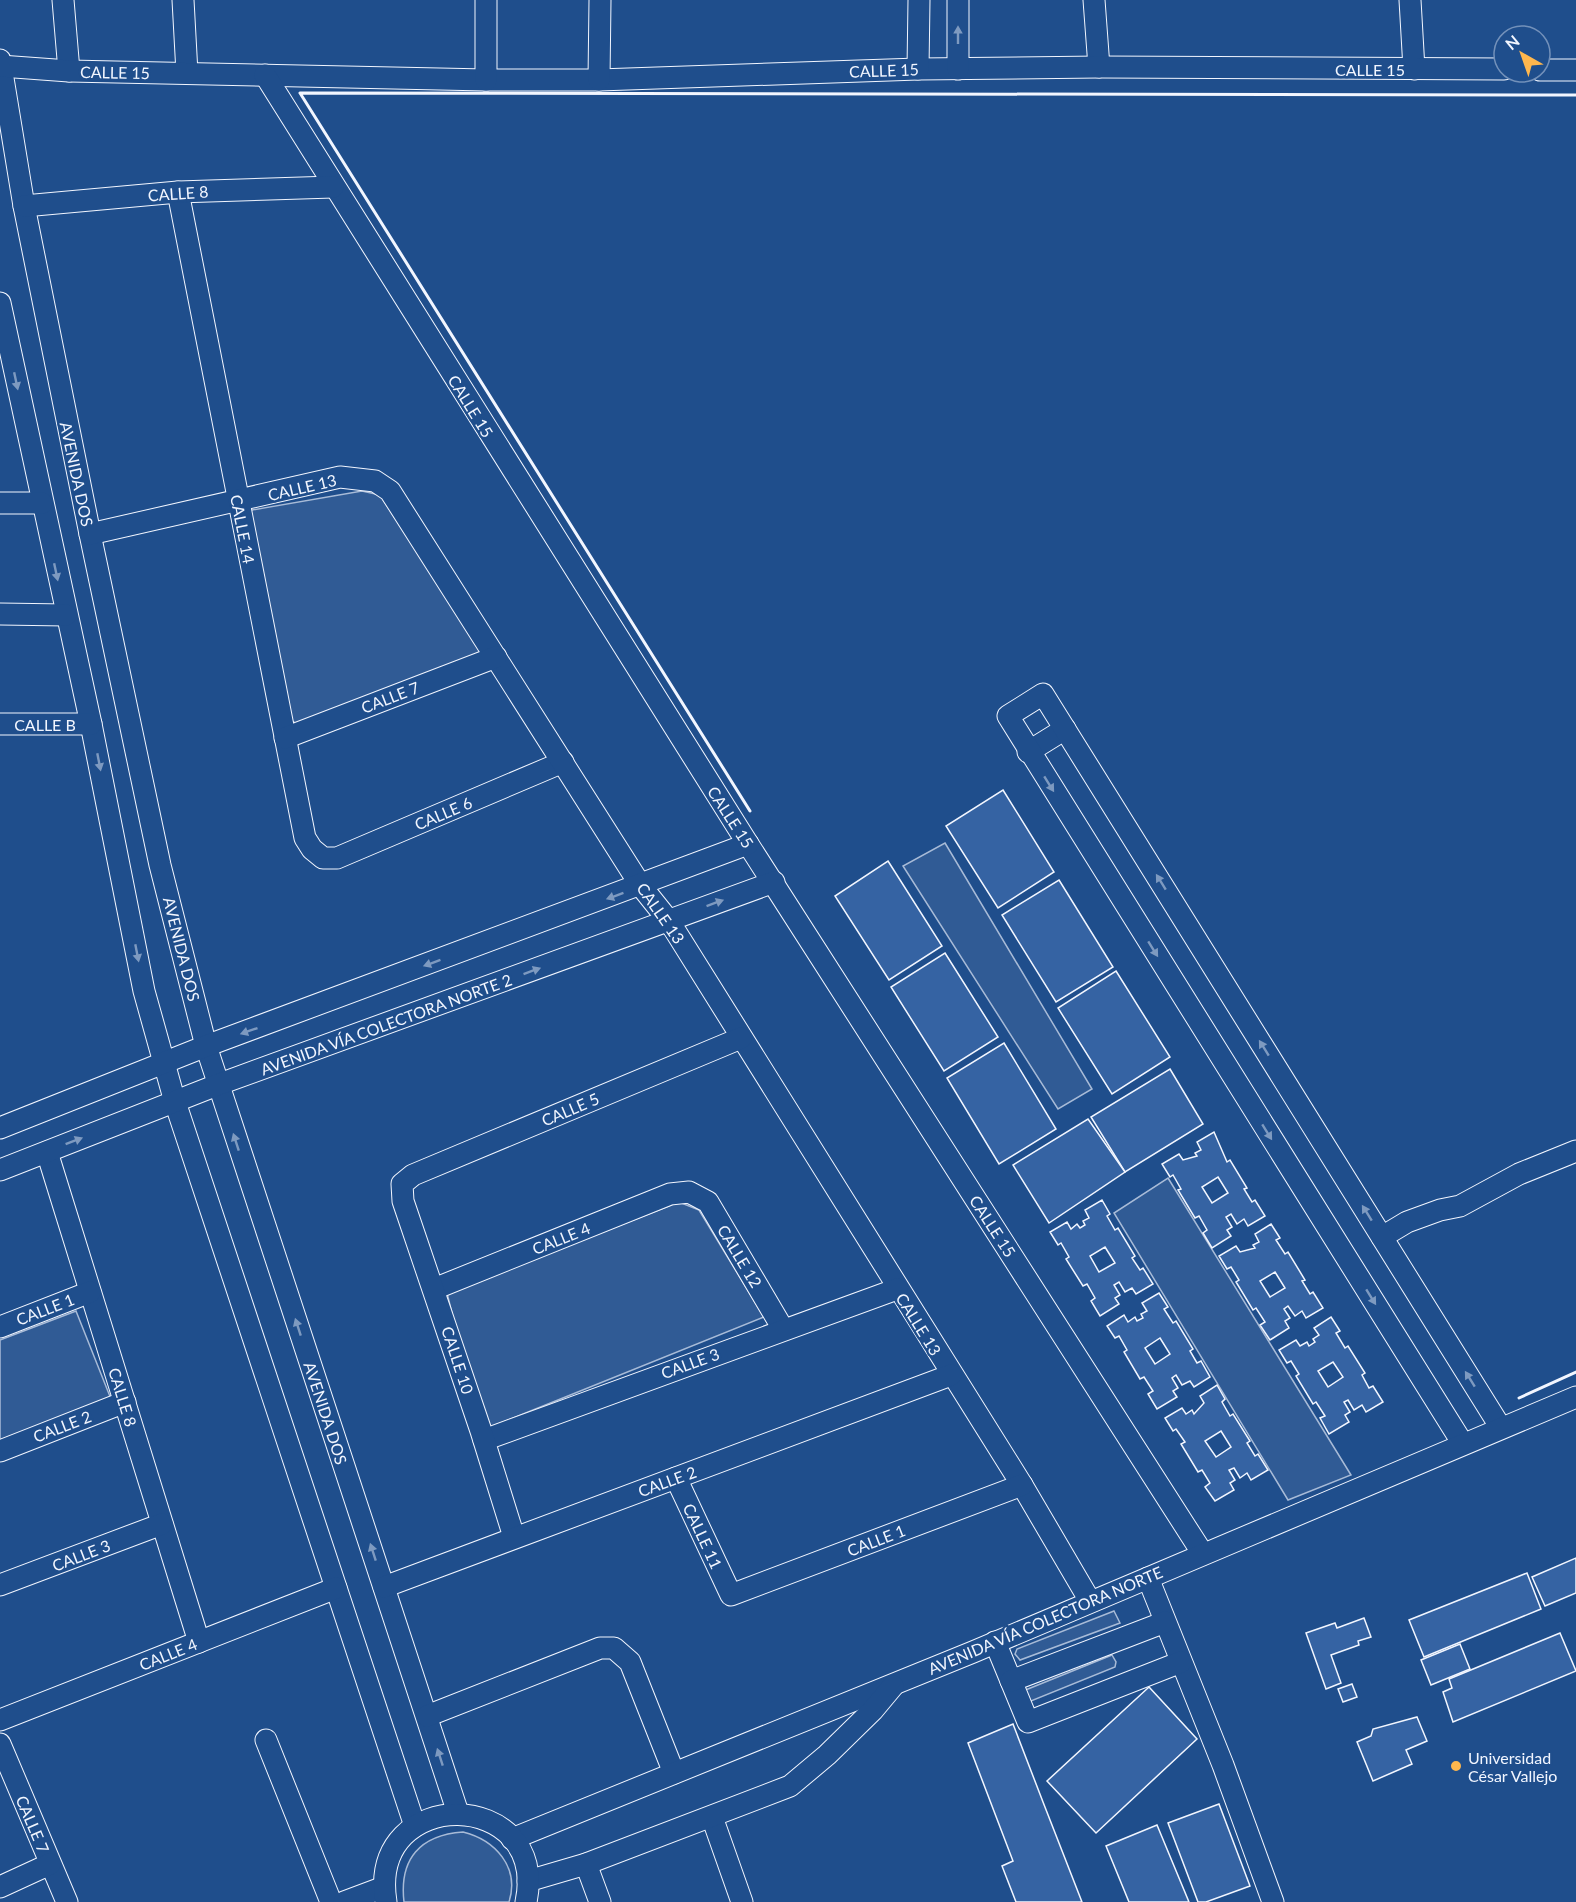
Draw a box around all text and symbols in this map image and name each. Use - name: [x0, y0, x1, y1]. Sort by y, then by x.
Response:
- north arrow: [1492, 24, 1552, 84]
- one-way arrow: [953, 25, 963, 44]
- text: N: [1501, 31, 1523, 53]
- street label: CALLE 15: [849, 59, 919, 81]
- street label: CALLE 15: [1335, 60, 1405, 79]
- street label: CALLE 15: [80, 62, 150, 82]
- street label: CALLE 8: [147, 181, 209, 205]
- street label: CALLE 15: [444, 371, 498, 441]
- one-way arrow: [12, 372, 22, 390]
- street label: AVENIDA DOS: [57, 420, 97, 528]
- street label: CALLE 13: [266, 470, 338, 504]
- street label: CALLE 14: [227, 493, 259, 565]
- one-way arrow: [52, 562, 62, 581]
- street label: CALLE 7: [358, 677, 422, 717]
- street label: CALLE B: [14, 715, 76, 734]
- one-way arrow: [95, 753, 104, 772]
- one-way arrow: [1043, 776, 1054, 792]
- street label: CALLE 15: [704, 783, 758, 851]
- street label: CALLE 6: [411, 792, 475, 834]
- one-way arrow: [1155, 874, 1166, 890]
- street label: CALLE 13: [633, 879, 689, 947]
- one-way arrow: [606, 891, 624, 901]
- street label: AVENIDA DOS: [160, 895, 204, 1003]
- one-way arrow: [706, 898, 724, 908]
- one-way arrow: [1147, 941, 1158, 957]
- one-way arrow: [133, 944, 142, 963]
- one-way arrow: [423, 959, 441, 969]
- one-way arrow: [523, 965, 541, 975]
- street label: AVENIDA VÍA COLECTORA NORTE 2: [258, 970, 514, 1078]
- one-way arrow: [240, 1026, 258, 1036]
- one-way arrow: [1258, 1040, 1269, 1056]
- street label: CALLE 5: [538, 1088, 602, 1130]
- one-way arrow: [1262, 1124, 1273, 1140]
- one-way arrow: [231, 1133, 241, 1151]
- one-way arrow: [65, 1136, 83, 1145]
- street label: CALLE 15: [966, 1192, 1020, 1260]
- one-way arrow: [1361, 1205, 1372, 1221]
- street label: CALLE 4: [529, 1218, 593, 1258]
- street label: CALLE 12: [714, 1221, 766, 1291]
- street label: CALLE 1: [13, 1289, 77, 1329]
- street label: CALLE 13: [892, 1289, 946, 1359]
- one-way arrow: [1366, 1289, 1377, 1305]
- one-way arrow: [293, 1318, 302, 1336]
- street label: CALLE 10: [438, 1324, 478, 1396]
- street label: CALLE 3: [658, 1344, 722, 1382]
- street label: AVENIDA DOS: [300, 1359, 352, 1467]
- street label: CALLE 8: [105, 1365, 141, 1429]
- one-way arrow: [1465, 1371, 1476, 1387]
- street label: CALLE 2: [30, 1406, 94, 1446]
- street label: CALLE 2: [635, 1462, 699, 1500]
- street label: CALLE 11: [680, 1500, 726, 1572]
- street label: CALLE 1: [844, 1520, 908, 1560]
- street label: CALLE 3: [49, 1535, 113, 1575]
- one-way arrow: [367, 1543, 377, 1561]
- street label: AVENIDA VÍA COLECTORA NORTE: [925, 1562, 1165, 1678]
- street label: CALLE 4: [136, 1634, 200, 1674]
- one-way arrow: [435, 1748, 444, 1766]
- place label: Universidad César Vallejo: [1468, 1748, 1557, 1785]
- marker: Universidad César Vallejo: [1449, 1759, 1463, 1773]
- street label: CALLE 7: [12, 1792, 54, 1856]

